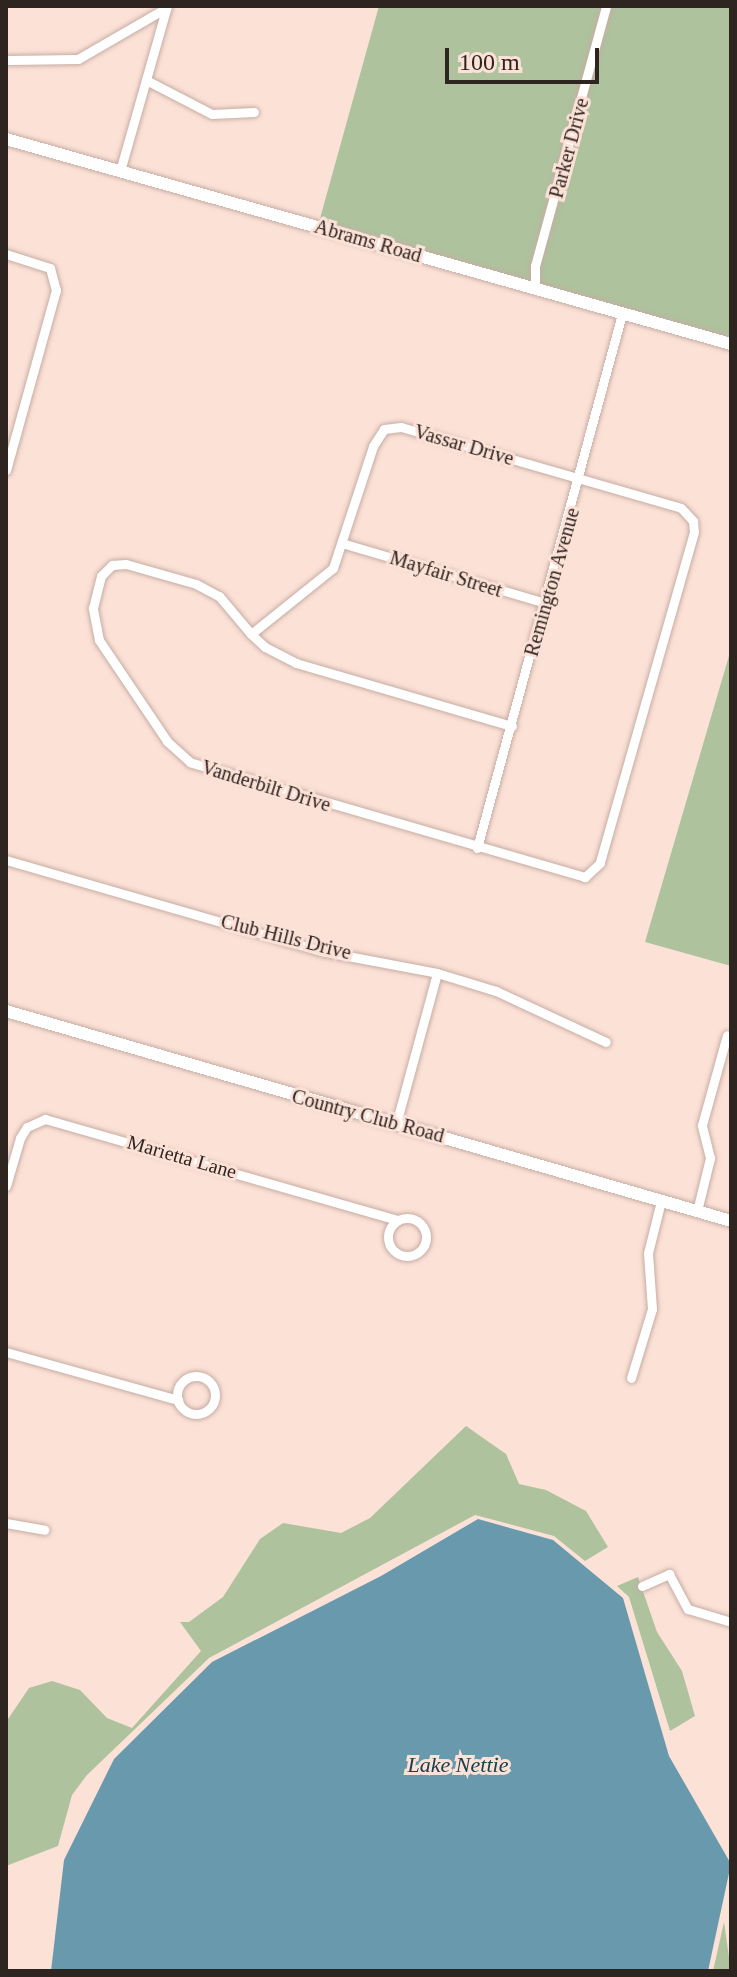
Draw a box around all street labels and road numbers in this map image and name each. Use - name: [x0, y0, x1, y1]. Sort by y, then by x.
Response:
- street label: Parker Drive: [544, 95, 594, 201]
- street label: Abrams Road: [312, 214, 424, 268]
- street label: Vassar Drive: [411, 419, 517, 471]
- street label: Remington Avenue: [519, 504, 585, 660]
- street label: Mayfair Street: [387, 546, 505, 602]
- street label: Vanderbilt Drive: [198, 755, 334, 817]
- street label: Club Hills Drive: [218, 909, 354, 965]
- street label: Country Club Road: [289, 1084, 447, 1148]
- street label: Marietta Lane: [125, 1130, 239, 1184]

